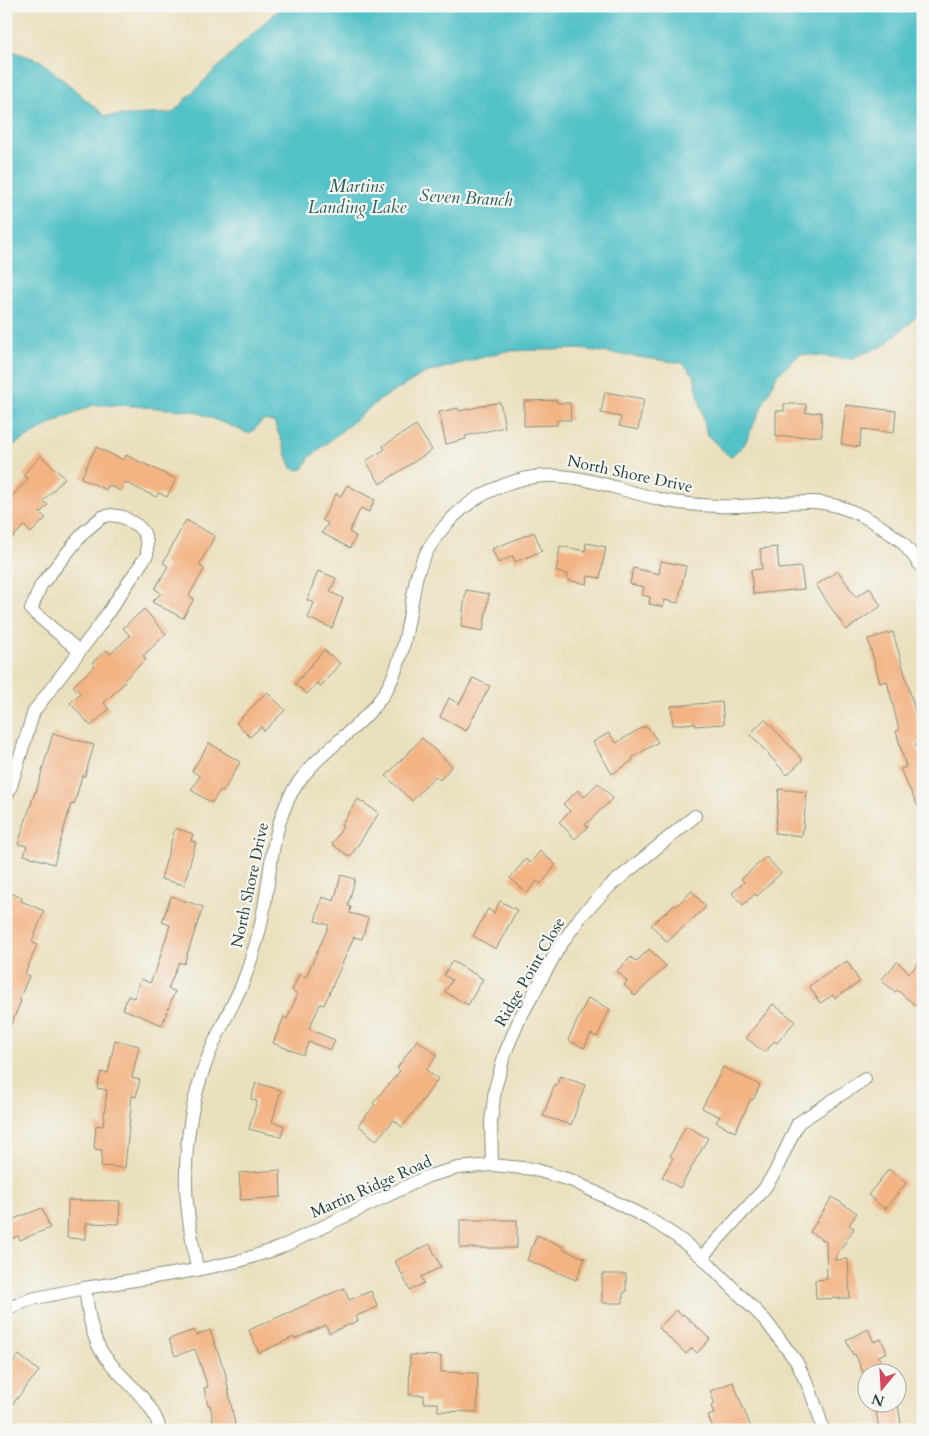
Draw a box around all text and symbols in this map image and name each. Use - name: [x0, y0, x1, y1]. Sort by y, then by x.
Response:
- water label: Martins Landing Lake: [308, 174, 407, 220]
- water label: Seven Branch: [419, 183, 514, 213]
- street label: North Shore Drive: [565, 450, 695, 498]
- street label: North Shore Drive: [226, 820, 274, 950]
- street label: Ridge Point Close: [490, 913, 570, 1031]
- street label: Martin Ridge Road: [307, 1150, 436, 1224]
- north arrow: [856, 1364, 906, 1414]
- text: N: [869, 1389, 887, 1411]

